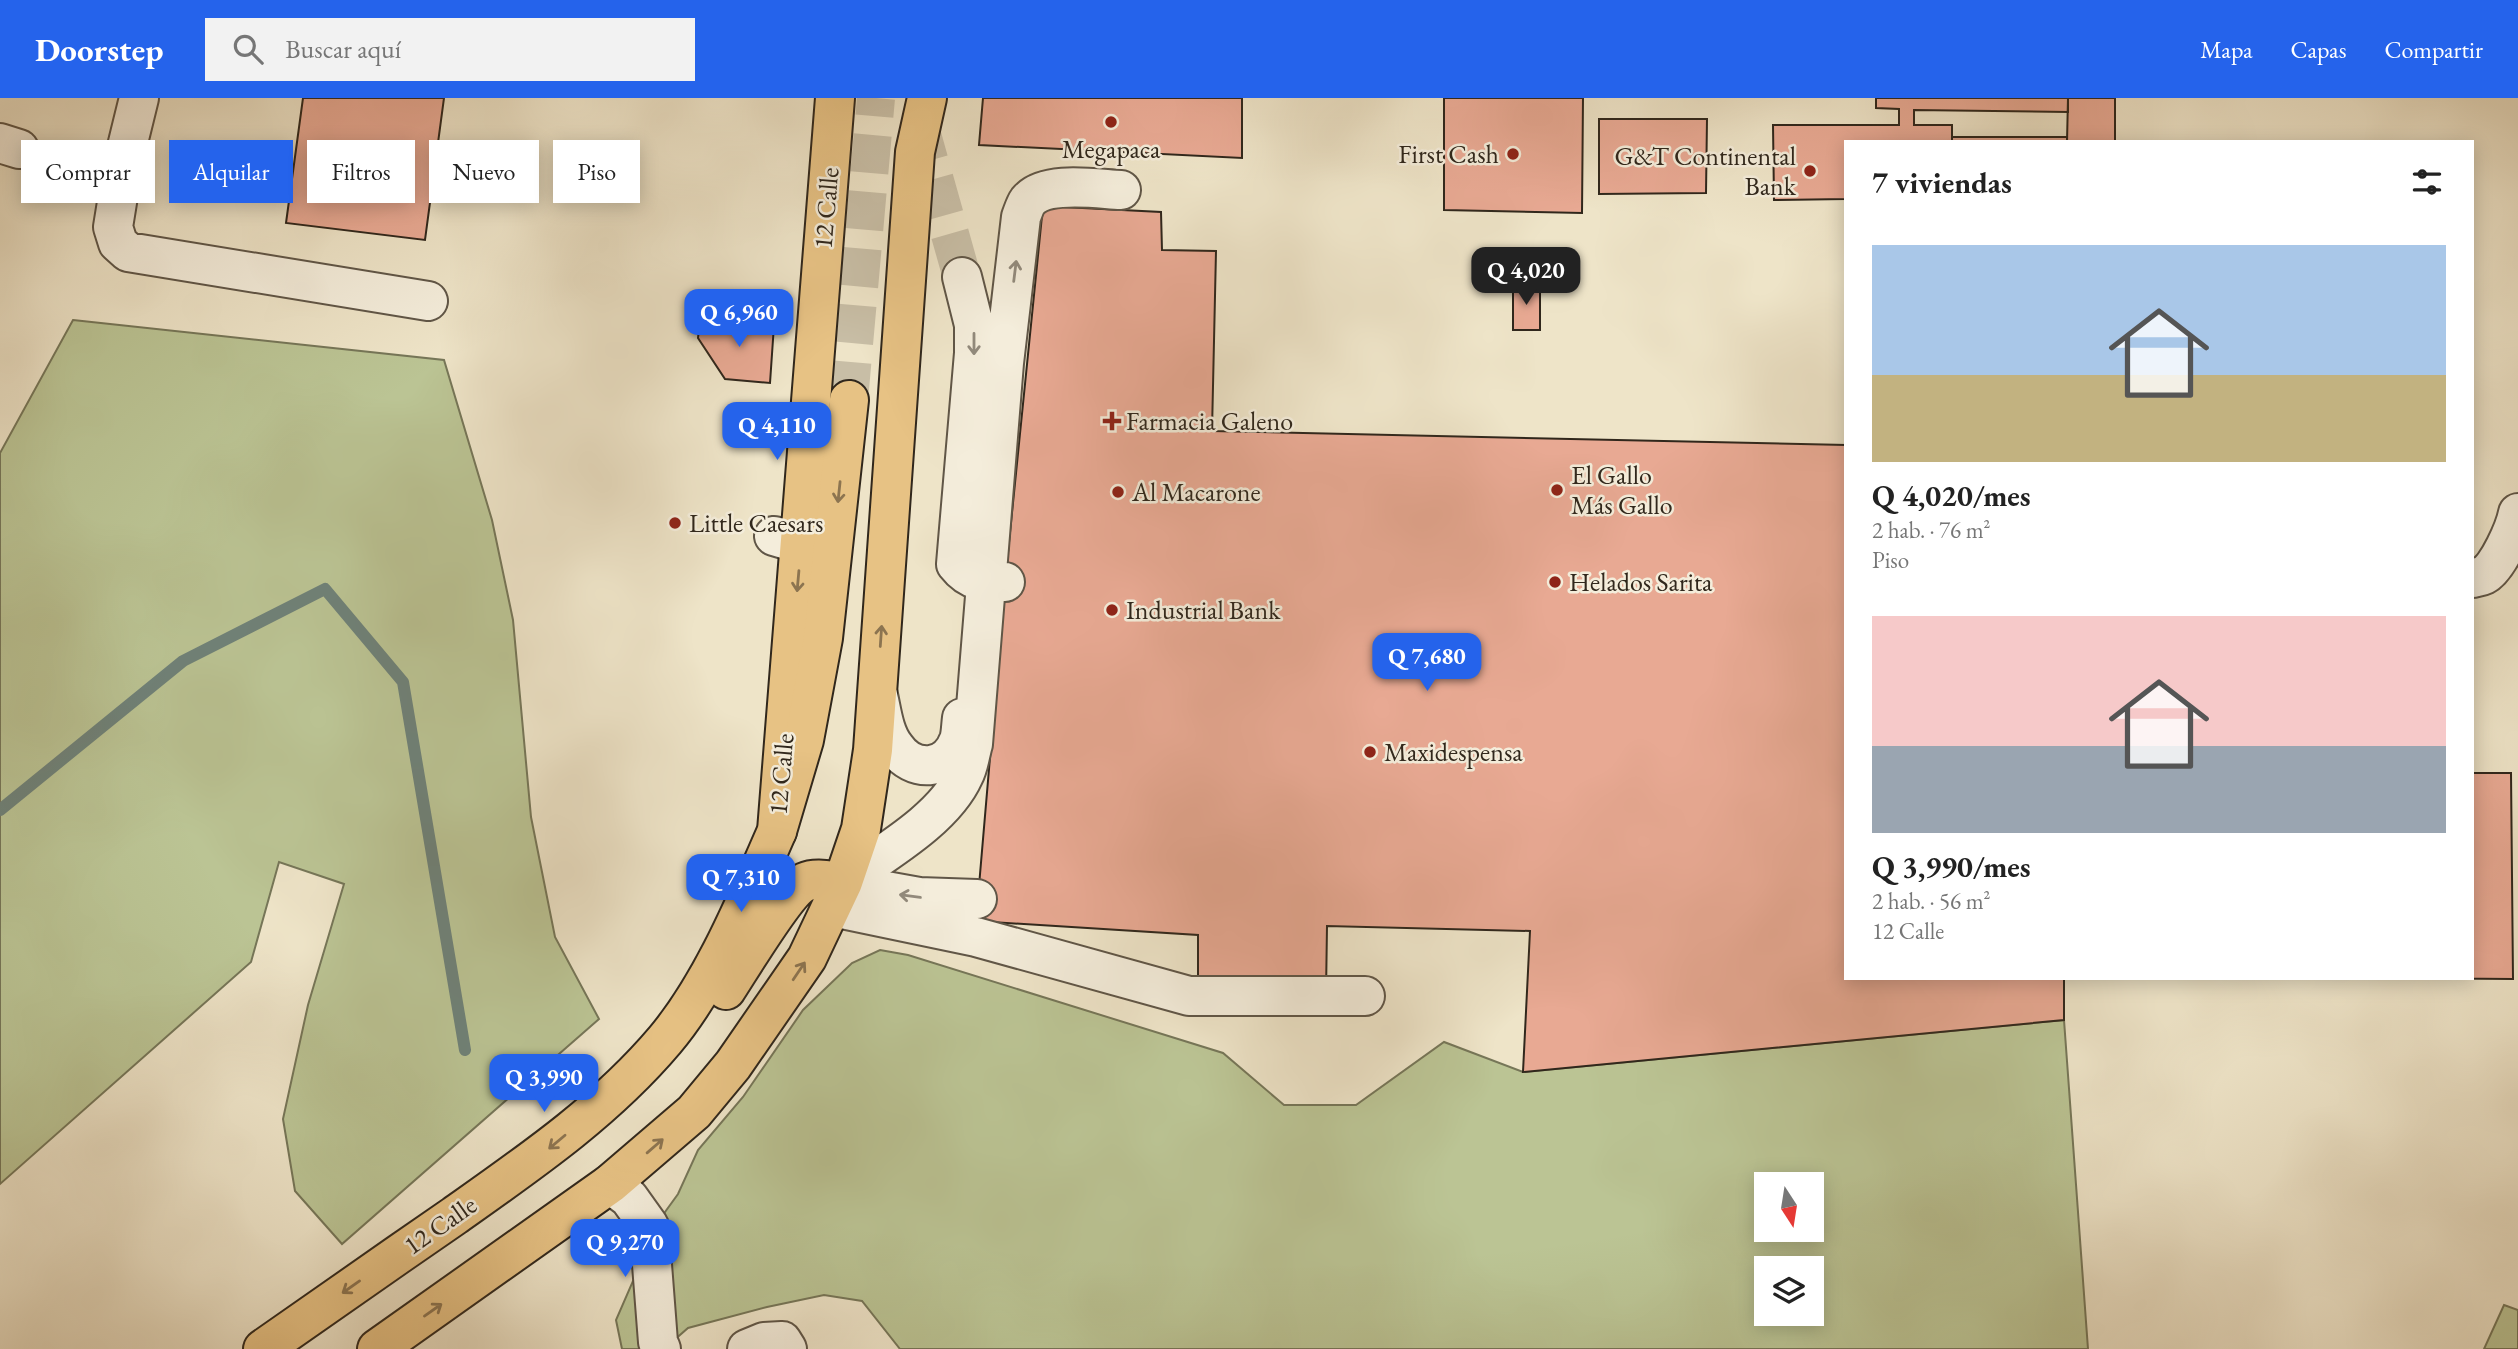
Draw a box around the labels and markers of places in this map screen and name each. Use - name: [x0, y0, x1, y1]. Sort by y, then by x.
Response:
- marker: Megapaca: [1103, 114, 1119, 130]
- place label: Megapaca: [1062, 132, 1161, 166]
- place label: First Cash: [1398, 137, 1499, 171]
- place label: G&T Continental Bank: [1615, 139, 1797, 203]
- marker: First Cash: [1505, 146, 1521, 162]
- marker: G&T Continental Bank: [1802, 163, 1818, 179]
- pin: Q 4,020: [1461, 248, 1591, 307]
- pin: Q 6,960: [674, 289, 804, 349]
- pin: Q 4,110: [712, 402, 842, 462]
- place label: Farmacia Galeno: [1126, 404, 1293, 438]
- marker: Farmacia Galeno: [1104, 413, 1120, 429]
- place label: El Gallo Más Gallo: [1571, 458, 1673, 522]
- place label: Al Macarone: [1131, 475, 1261, 509]
- marker: El Gallo Más Gallo: [1549, 482, 1565, 498]
- marker: Al Macarone: [1110, 484, 1126, 500]
- place label: Little Caesars: [689, 506, 823, 540]
- marker: Little Caesars: [667, 515, 683, 531]
- place label: Helados Sarita: [1569, 565, 1713, 599]
- marker: Helados Sarita: [1547, 574, 1563, 590]
- place label: Industrial Bank: [1126, 593, 1281, 627]
- marker: Industrial Bank: [1104, 602, 1120, 618]
- pin: Q 7,680: [1362, 634, 1492, 693]
- place label: Maxidespensa: [1384, 735, 1523, 769]
- marker: Maxidespensa: [1362, 744, 1378, 760]
- pin: Q 7,310: [676, 854, 806, 914]
- pin: Q 3,990: [479, 1054, 609, 1114]
- pin: Q 9,270: [560, 1220, 690, 1279]

